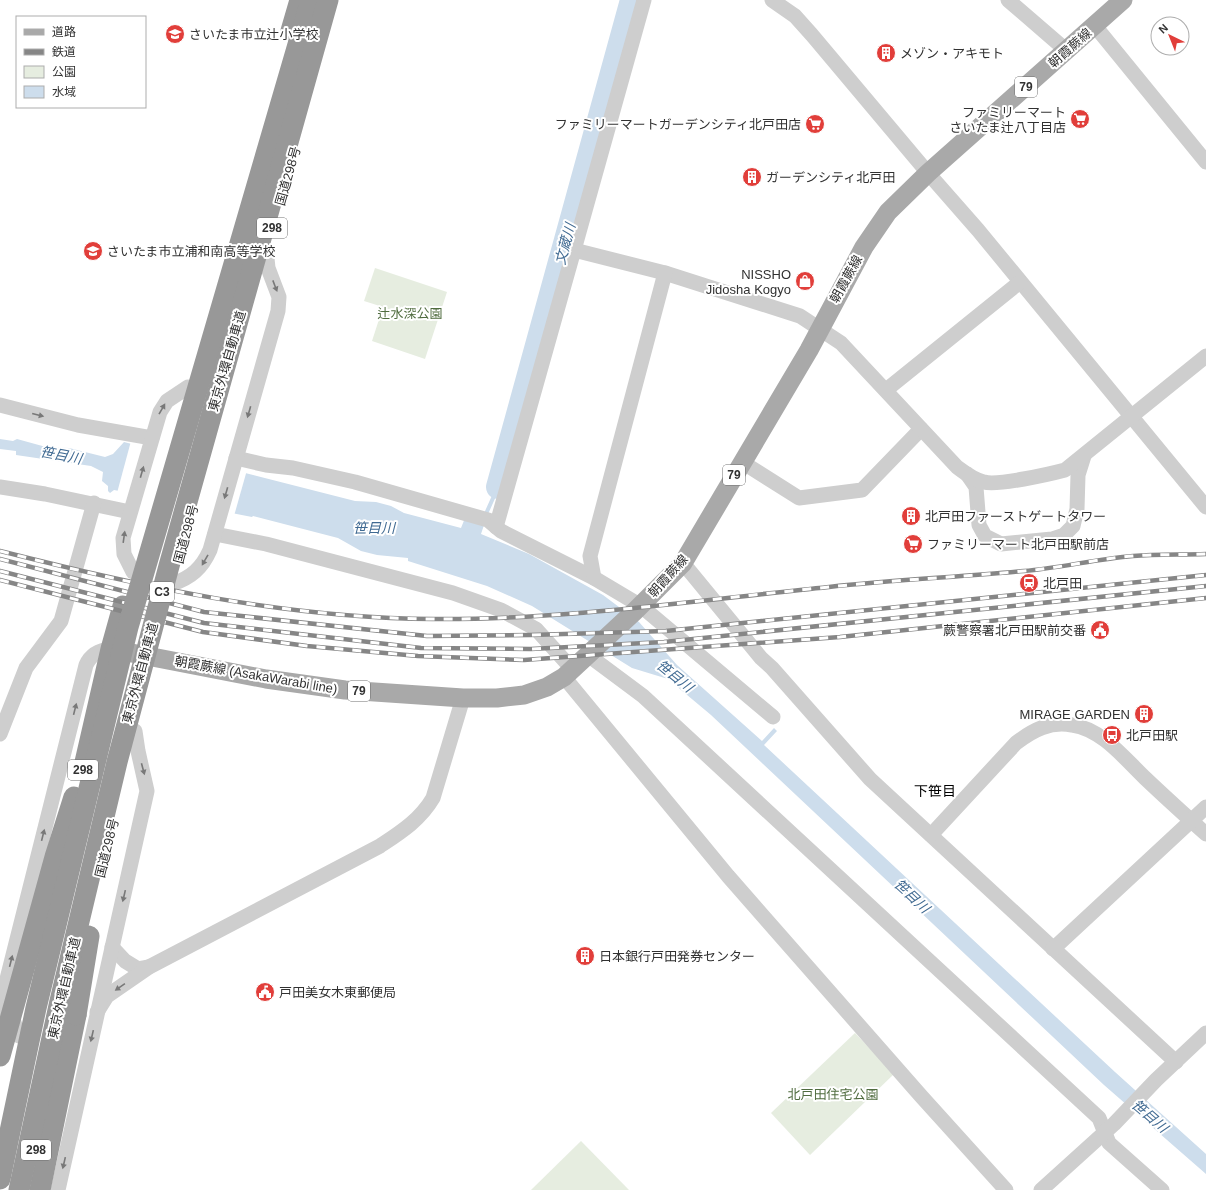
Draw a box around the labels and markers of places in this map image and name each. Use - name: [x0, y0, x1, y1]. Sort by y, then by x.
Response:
- school or university icon: さいたま市立辻小学校: [164, 23, 186, 45]
- place label: さいたま市立辻小学校: [189, 27, 319, 42]
- building icon: メゾン・アキモト: [875, 42, 897, 64]
- place label: メゾン・アキモト: [900, 46, 1004, 61]
- place label: ファミリーマート さいたま辻八丁目店: [949, 105, 1066, 135]
- supermarket icon: ファミリーマート さいたま辻八丁目店: [1069, 108, 1091, 130]
- supermarket icon: ファミリーマートガーデンシティ北戸田店: [804, 113, 826, 135]
- place label: ファミリーマートガーデンシティ北戸田店: [555, 117, 801, 132]
- building icon: ガーデンシティ北戸田: [741, 166, 763, 188]
- place label: ガーデンシティ北戸田: [766, 170, 895, 185]
- school or university icon: さいたま市立浦和南高等学校: [82, 240, 104, 262]
- place label: さいたま市立浦和南高等学校: [107, 244, 276, 259]
- place label: NISSHO Jidosha Kogyo: [706, 267, 791, 297]
- shop icon: NISSHO Jidosha Kogyo: [794, 270, 816, 292]
- building icon: 北戸田ファーストゲートタワー: [900, 505, 922, 527]
- place label: 北戸田ファーストゲートタワー: [925, 509, 1106, 524]
- supermarket icon: ファミリーマート北戸田駅前店: [902, 533, 924, 555]
- place label: ファミリーマート北戸田駅前店: [927, 537, 1109, 552]
- station icon: 北戸田: [1018, 572, 1040, 594]
- place label: 北戸田: [1043, 576, 1082, 591]
- public building icon: 蕨警察署北戸田駅前交番: [1089, 619, 1111, 641]
- place label: 蕨警察署北戸田駅前交番: [943, 623, 1086, 638]
- building icon: MIRAGE GARDEN: [1133, 703, 1155, 725]
- place label: MIRAGE GARDEN: [1019, 707, 1130, 722]
- bus stop icon: 北戸田駅: [1101, 724, 1123, 746]
- place label: 北戸田駅: [1126, 728, 1178, 743]
- building icon: 日本銀行戸田発券センター: [574, 945, 596, 967]
- place label: 日本銀行戸田発券センター: [599, 949, 755, 964]
- public building icon: 戸田美女木東郵便局: [254, 981, 276, 1003]
- place label: 戸田美女木東郵便局: [279, 985, 396, 1000]

